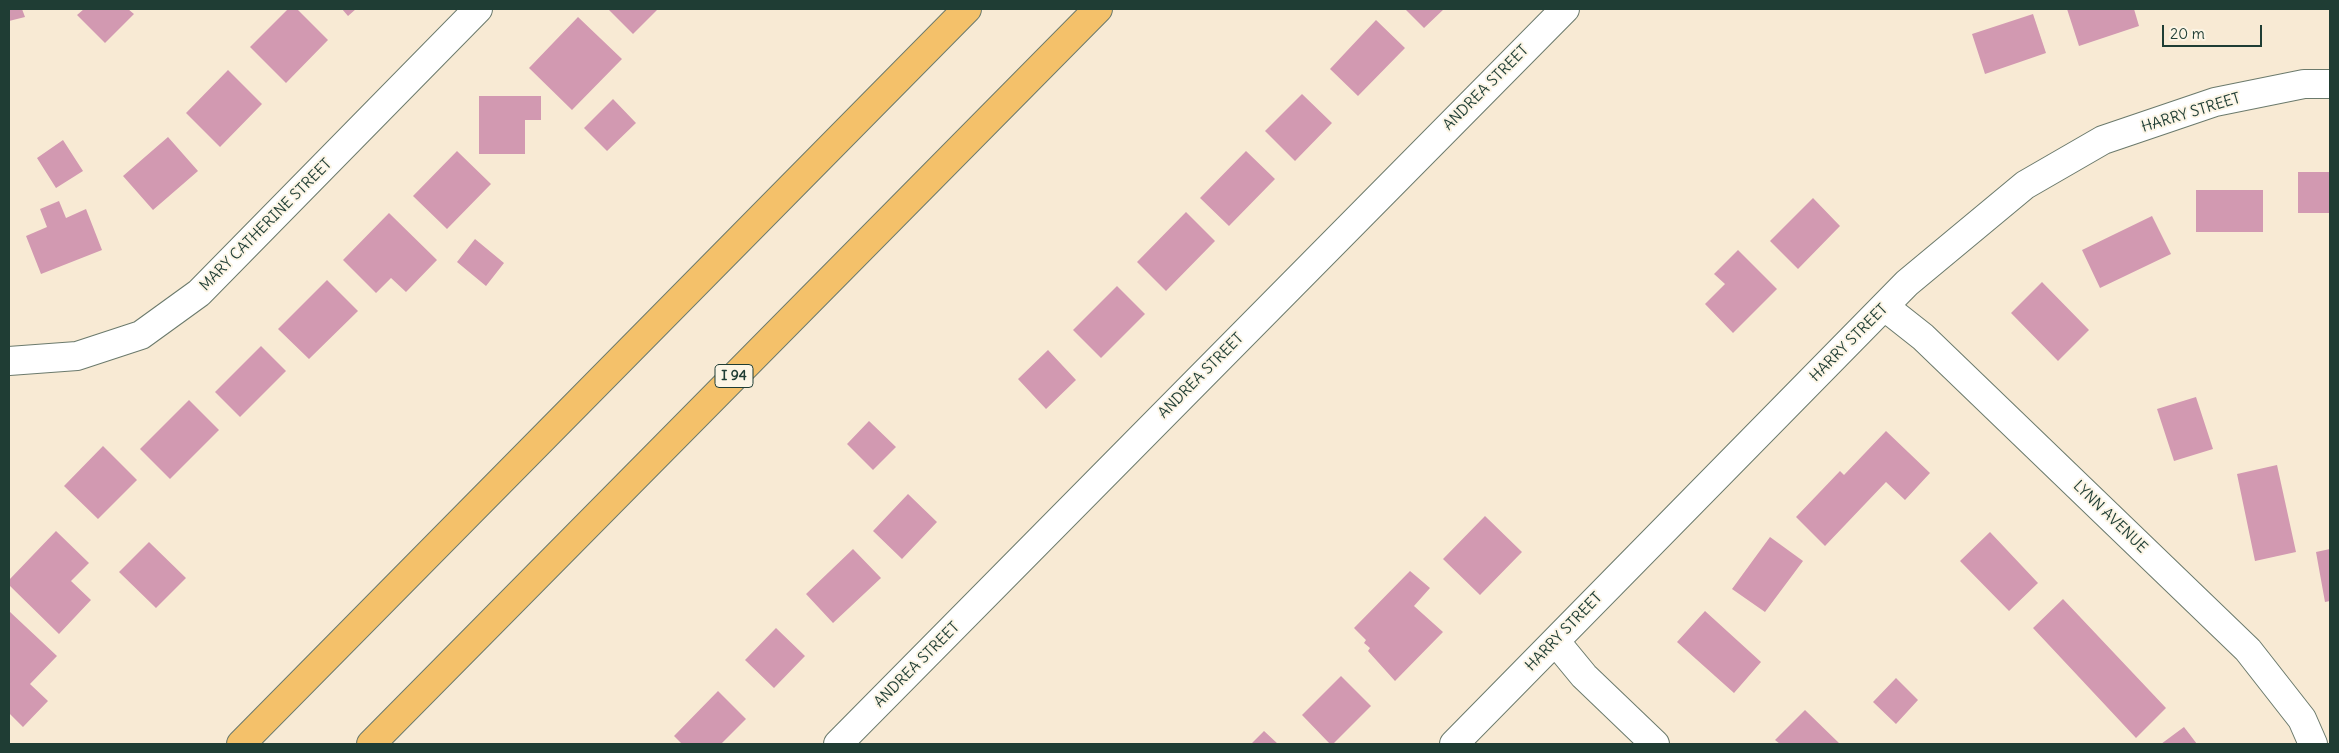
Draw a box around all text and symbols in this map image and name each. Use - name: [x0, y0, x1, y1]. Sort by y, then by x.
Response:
- scale bar: [2164, 15, 2264, 47]
- text: 20 m: [2170, 24, 2205, 43]
- street label: ANDREA STREET: [1440, 42, 1532, 134]
- street label: HARRY STREET: [2139, 89, 2243, 137]
- street label: MARY CATHERINE STREET: [196, 155, 336, 295]
- street label: HARRY STREET: [1806, 300, 1892, 386]
- street label: ANDREA STREET: [1155, 330, 1247, 422]
- road number: I 94: [715, 364, 753, 388]
- street label: LYNN AVENUE: [2069, 477, 2151, 557]
- street label: HARRY STREET: [1522, 589, 1606, 675]
- street label: ANDREA STREET: [871, 619, 963, 711]

